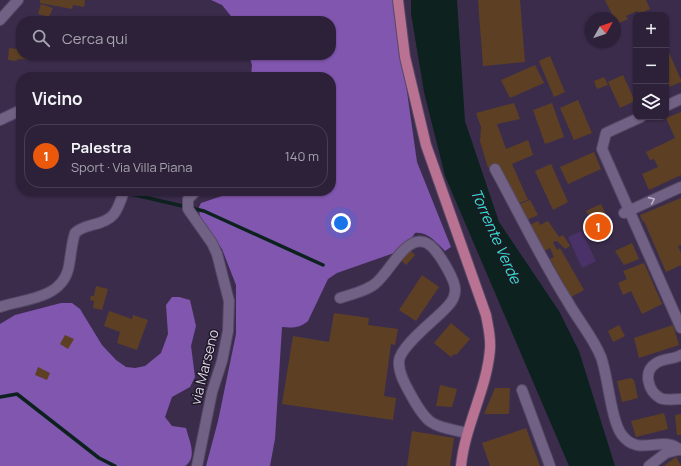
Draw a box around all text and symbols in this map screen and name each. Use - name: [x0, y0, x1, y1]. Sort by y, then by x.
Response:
- north arrow: [585, 12, 621, 48]
- map controls: [633, 12, 669, 120]
- button: +: [633, 12, 669, 48]
- search box: [16, 16, 336, 60]
- icon: search: [30, 27, 52, 49]
- text: Cerca qui: [62, 28, 128, 49]
- button: −: [633, 48, 669, 84]
- button: layers: [633, 84, 669, 120]
- text: Vicino: [32, 87, 83, 110]
- text: Palestra: [71, 137, 131, 158]
- text: 1: [43, 147, 49, 165]
- text: 140 m: [285, 147, 319, 165]
- text: Sport · Via Villa Piana: [71, 158, 192, 176]
- water label: Torrente Verde: [466, 185, 527, 288]
- one-way arrow: [648, 197, 656, 205]
- pin: 1: [585, 212, 611, 242]
- your location: [331, 213, 351, 233]
- street label: via Marseno: [185, 327, 223, 407]

